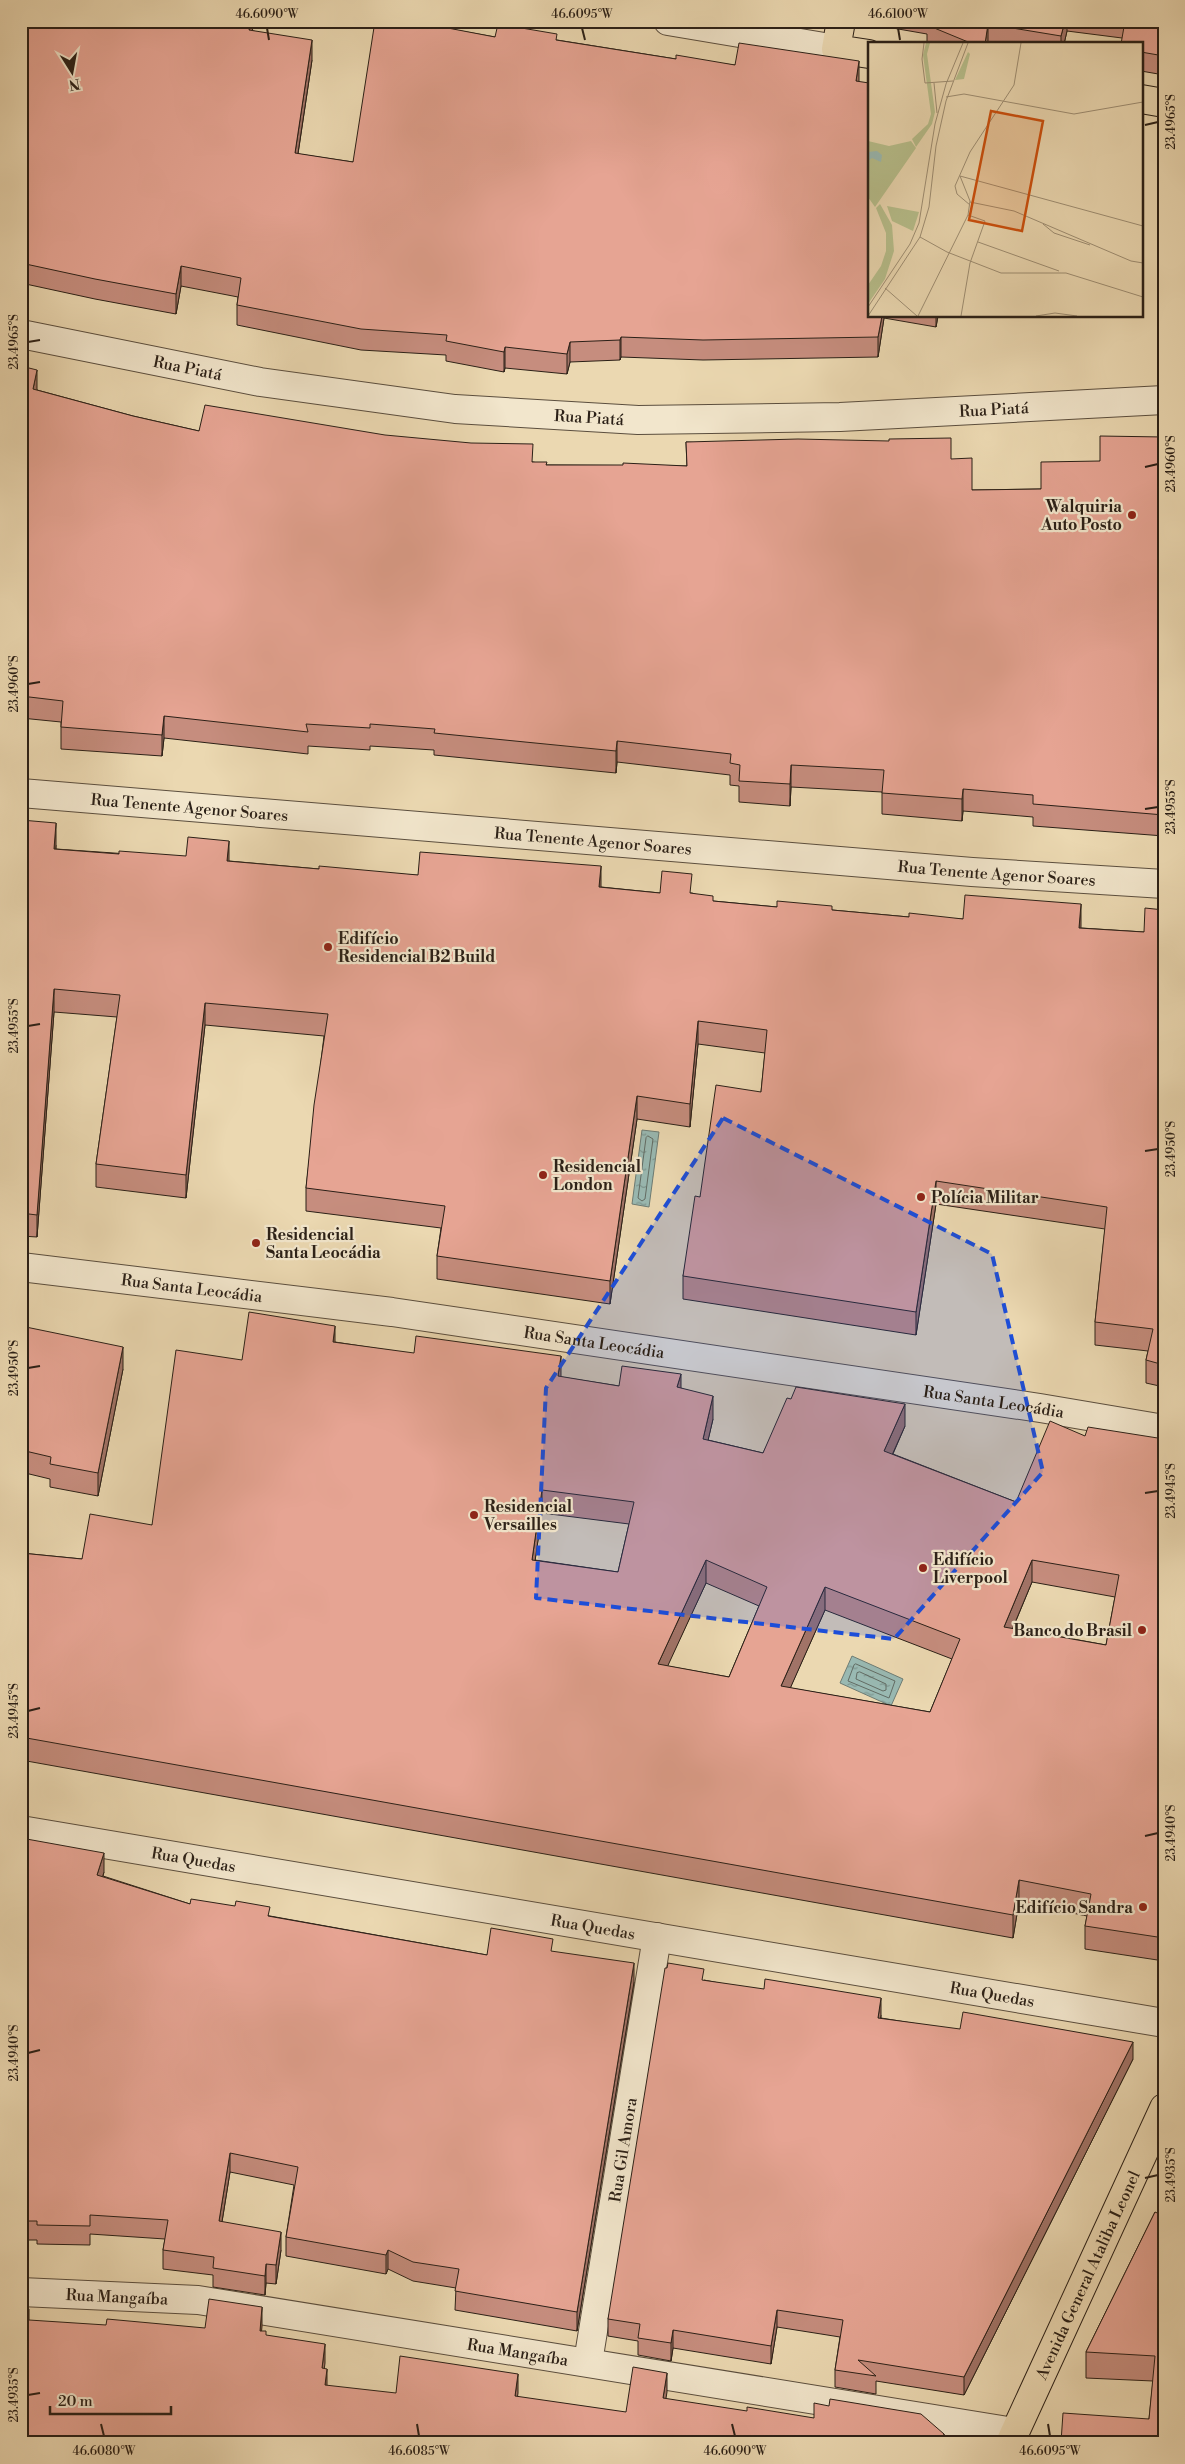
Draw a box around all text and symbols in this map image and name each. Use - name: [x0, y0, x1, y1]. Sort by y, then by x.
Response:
- text: 46.6090°W: [236, 7, 300, 22]
- text: 46.6095°W: [551, 7, 614, 22]
- text: 46.6100°W: [868, 7, 929, 22]
- inset map: [868, 42, 1142, 318]
- north arrow: [48, 48, 98, 98]
- text: N: [67, 74, 81, 94]
- text: 23.4965°S: [1164, 94, 1179, 150]
- text: 23.4965°S: [7, 314, 22, 370]
- street label: Rua Piatá: [151, 352, 225, 385]
- street label: Rua Piatá: [958, 398, 1030, 422]
- street label: Rua Piatá: [554, 406, 625, 430]
- text: 23.4960°S: [1164, 435, 1179, 493]
- place label: Walquiria Auto Posto: [1040, 497, 1122, 535]
- marker: Walquiria Auto Posto: [1126, 509, 1138, 521]
- text: 23.4960°S: [7, 655, 22, 713]
- text: 23.4955°S: [1164, 779, 1179, 835]
- street label: Rua Tenente Agenor Soares: [90, 790, 289, 826]
- street label: Rua Tenente Agenor Soares: [493, 823, 693, 860]
- street label: Rua Tenente Agenor Soares: [897, 857, 1096, 891]
- place label: Edifício Residencial B2 Build: [338, 929, 495, 967]
- marker: Edifício Residencial B2 Build: [322, 941, 334, 953]
- text: 23.4955°S: [7, 998, 22, 1054]
- text: 23.4950°S: [1164, 1121, 1179, 1177]
- place label: Residencial London: [553, 1157, 642, 1195]
- marker: Residencial London: [537, 1169, 549, 1181]
- place label: Polícia Militar: [931, 1188, 1039, 1208]
- marker: Polícia Militar: [915, 1191, 927, 1203]
- place label: Residencial Santa Leocádia: [266, 1225, 381, 1263]
- marker: Residencial Santa Leocádia: [250, 1237, 262, 1249]
- street label: Rua Santa Leocádia: [120, 1270, 264, 1307]
- street label: Rua Santa Leocádia: [522, 1323, 667, 1363]
- text: 23.4950°S: [7, 1340, 22, 1396]
- street label: Rua Santa Leocádia: [922, 1382, 1066, 1423]
- text: 23.4945°S: [1164, 1463, 1179, 1519]
- place label: Residencial Versailles: [483, 1497, 573, 1535]
- marker: Residencial Versailles: [468, 1509, 480, 1521]
- place label: Edifício Liverpool: [933, 1550, 1009, 1588]
- marker: Edifício Liverpool: [917, 1562, 929, 1574]
- place label: Banco do Brasil: [1013, 1621, 1133, 1641]
- marker: Banco do Brasil: [1136, 1624, 1148, 1636]
- text: 23.4945°S: [7, 1683, 22, 1739]
- text: 23.4940°S: [1164, 1804, 1179, 1861]
- street label: Rua Quedas: [150, 1843, 237, 1877]
- place label: Edifício Sandra: [1015, 1898, 1133, 1918]
- marker: Edifício Sandra: [1137, 1901, 1149, 1913]
- street label: Rua Quedas: [549, 1911, 637, 1945]
- street label: Rua Quedas: [948, 1978, 1036, 2012]
- text: 23.4940°S: [7, 2024, 22, 2081]
- street label: Rua Gil Amora: [605, 2095, 642, 2204]
- text: 23.4935°S: [1164, 2147, 1179, 2203]
- street label: Avenida General Ataliba Leonel: [1031, 2168, 1145, 2384]
- street label: Rua Mangaíba: [65, 2285, 169, 2310]
- street label: Rua Mangaíba: [465, 2335, 570, 2371]
- text: 23.4935°S: [7, 2367, 22, 2423]
- scale bar: [50, 2384, 171, 2416]
- text: 20 m: [58, 2392, 93, 2411]
- text: 46.6080°W: [73, 2444, 137, 2459]
- text: 46.6085°W: [388, 2444, 451, 2459]
- text: 46.6090°W: [704, 2444, 768, 2459]
- text: 46.6095°W: [1019, 2444, 1082, 2459]

